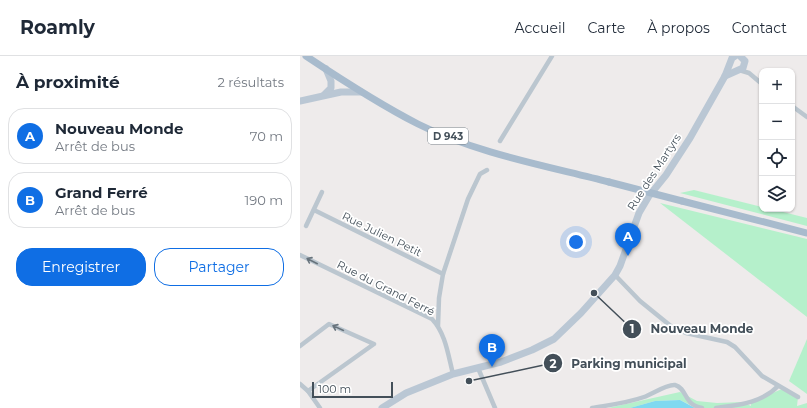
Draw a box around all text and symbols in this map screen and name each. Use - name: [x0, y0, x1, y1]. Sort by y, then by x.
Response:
- text: Roamly: [20, 16, 95, 39]
- text: Accueil: [515, 19, 566, 37]
- text: Carte: [588, 19, 625, 37]
- text: À propos: [647, 19, 710, 37]
- text: Contact: [732, 19, 787, 37]
- map controls: [759, 68, 795, 212]
- button: +: [759, 68, 795, 104]
- text: À proximité: [16, 72, 120, 92]
- text: 2 résultats: [218, 74, 284, 90]
- button: −: [759, 104, 795, 140]
- text: Nouveau Monde: [55, 119, 183, 138]
- text: A: [25, 128, 35, 144]
- text: 70 m: [250, 128, 283, 144]
- road number: D 943: [428, 128, 468, 144]
- street label: Rue des Martyrs: [624, 131, 684, 213]
- text: Arrêt de bus: [55, 138, 135, 154]
- button: locate: [759, 140, 795, 176]
- button: layers: [759, 176, 795, 212]
- text: Grand Ferré: [55, 183, 148, 202]
- text: B: [25, 192, 35, 208]
- text: 190 m: [245, 192, 283, 208]
- text: Arrêt de bus: [55, 202, 135, 218]
- street label: Rue Julien Petit: [340, 209, 425, 260]
- pin: A: [615, 223, 641, 256]
- your location: [566, 232, 586, 252]
- button: Enregistrer: [16, 248, 146, 286]
- button: Partager: [154, 248, 284, 286]
- one-way arrow: [307, 257, 319, 264]
- street label: Rue du Grand Ferré: [335, 257, 438, 319]
- callout: Nouveau Monde: [622, 317, 761, 341]
- text: 1: [630, 321, 634, 336]
- text: Nouveau Monde: [651, 321, 754, 336]
- one-way arrow: [333, 324, 345, 331]
- pin: B: [479, 334, 505, 367]
- callout: Parking municipal: [543, 351, 694, 375]
- text: 2: [549, 356, 557, 371]
- text: Parking municipal: [571, 356, 687, 371]
- scale bar: [312, 380, 393, 399]
- text: 100 m: [318, 382, 351, 396]

